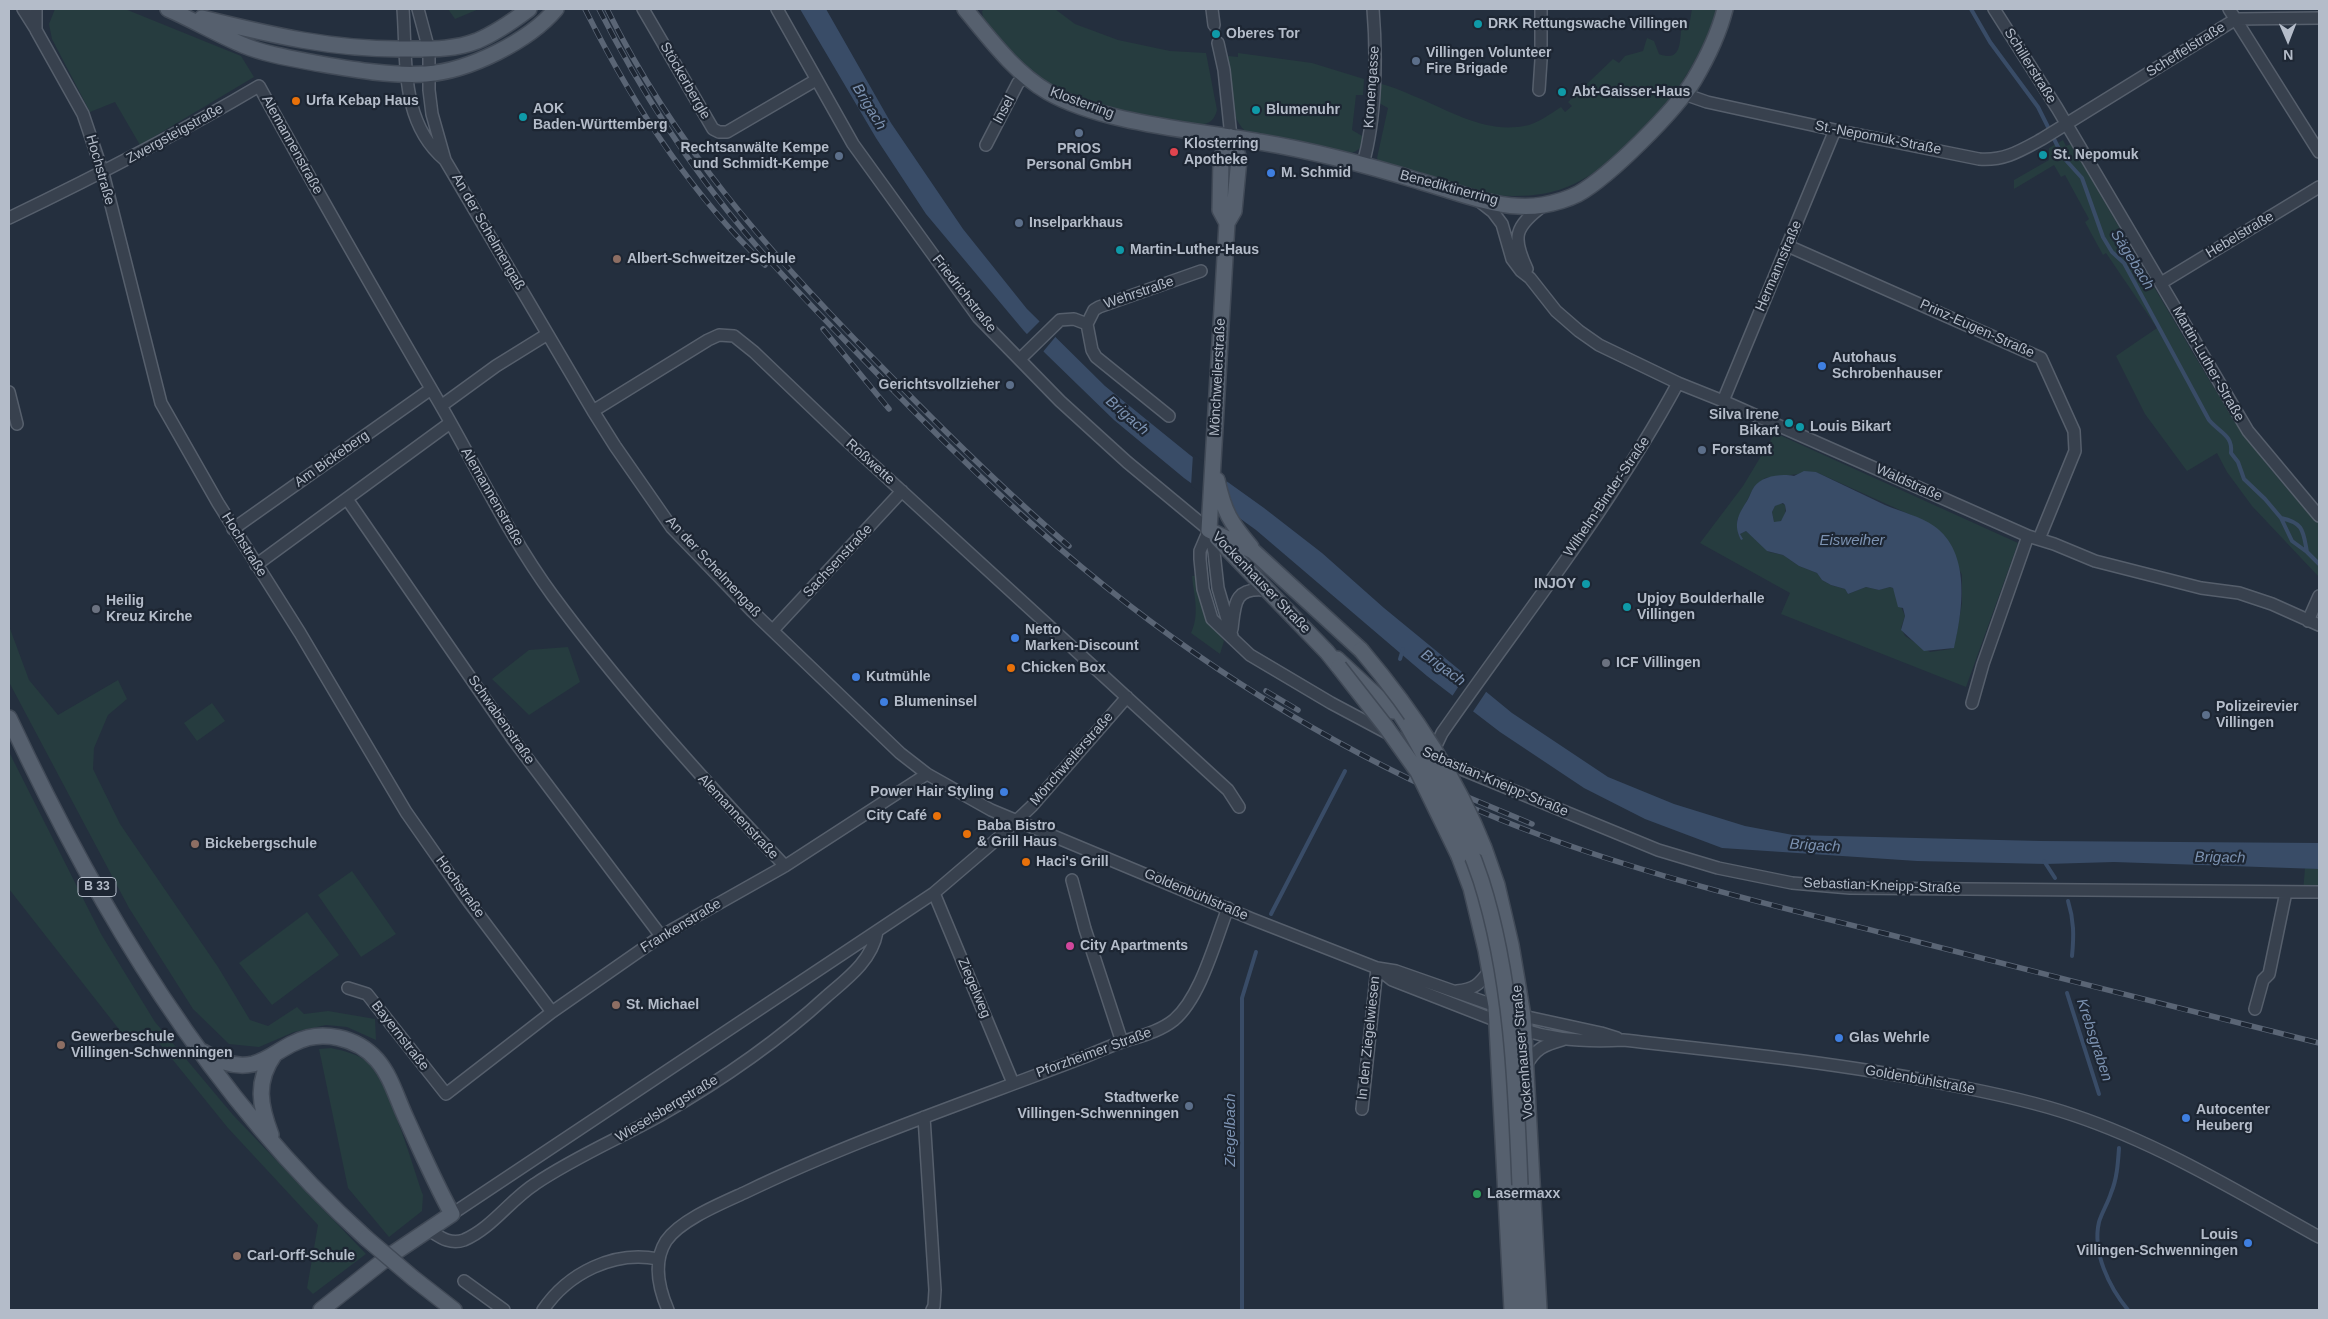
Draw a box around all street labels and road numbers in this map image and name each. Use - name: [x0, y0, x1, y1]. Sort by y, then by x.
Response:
- street label: Scheffelstraße: [2143, 19, 2229, 81]
- street label: Schillerstraße: [2000, 25, 2060, 107]
- street label: Stöckerbergle: [656, 39, 714, 123]
- street label: Kronengasse: [1361, 45, 1383, 129]
- street label: Klosterring: [1048, 84, 1116, 122]
- street label: Alemannenstraße: [258, 93, 326, 197]
- street label: Insel: [990, 93, 1018, 127]
- street label: Zwergsteigstraße: [124, 100, 226, 168]
- street label: St.-Nepomuk-Straße: [1813, 118, 1943, 158]
- street label: Hochstraße: [82, 133, 118, 207]
- street label: Benediktinerring: [1398, 167, 1500, 209]
- street label: An der Schelmengaß: [448, 171, 528, 293]
- street label: Hebelstraße: [2203, 208, 2277, 262]
- street label: Hermannstraße: [1752, 218, 1806, 314]
- street label: Friedrichstraße: [928, 252, 1000, 336]
- street label: Wehrstraße: [1102, 273, 1176, 313]
- street label: Prinz-Eugen-Straße: [1917, 296, 2037, 362]
- street label: Martin-Luther-Straße: [2168, 304, 2248, 424]
- street label: Mönchweilerstraße: [1207, 318, 1229, 436]
- street label: Am Bickeberg: [291, 427, 373, 491]
- street label: Wilhelm-Binder-Straße: [1560, 434, 1654, 560]
- street label: Roßwette: [842, 436, 898, 488]
- street label: Alemannenstraße: [457, 445, 527, 549]
- street label: Waldstraße: [1873, 461, 1945, 505]
- street label: Hochstraße: [218, 510, 270, 580]
- street label: An der Schelmengaß: [662, 513, 764, 621]
- street label: Sachsenstraße: [800, 521, 876, 601]
- street label: Vockenhauser Straße: [1208, 529, 1314, 637]
- street label: Schwabenstraße: [464, 672, 538, 768]
- street label: Mönchweilerstraße: [1027, 709, 1117, 809]
- street label: Sebastian-Kneipp-Straße: [1419, 744, 1571, 820]
- street label: Alemannenstraße: [694, 771, 782, 863]
- street label: Hochstraße: [432, 853, 488, 921]
- street label: Goldenbühlstraße: [1141, 866, 1251, 924]
- street label: Sebastian-Kneipp-Straße: [1803, 875, 1961, 897]
- road number: B 33: [78, 878, 116, 896]
- street label: Frankenstraße: [638, 895, 724, 957]
- street label: Ziegelweg: [954, 955, 994, 1021]
- street label: In den Ziegelwiesen: [1354, 975, 1384, 1101]
- street label: Vockenhauser Straße: [1509, 984, 1537, 1120]
- street label: Bayernstraße: [368, 998, 432, 1074]
- street label: Pforzheimer Straße: [1034, 1024, 1154, 1082]
- street label: Goldenbühlstraße: [1864, 1062, 1976, 1098]
- street label: Wieselsbergstraße: [613, 1072, 721, 1146]

